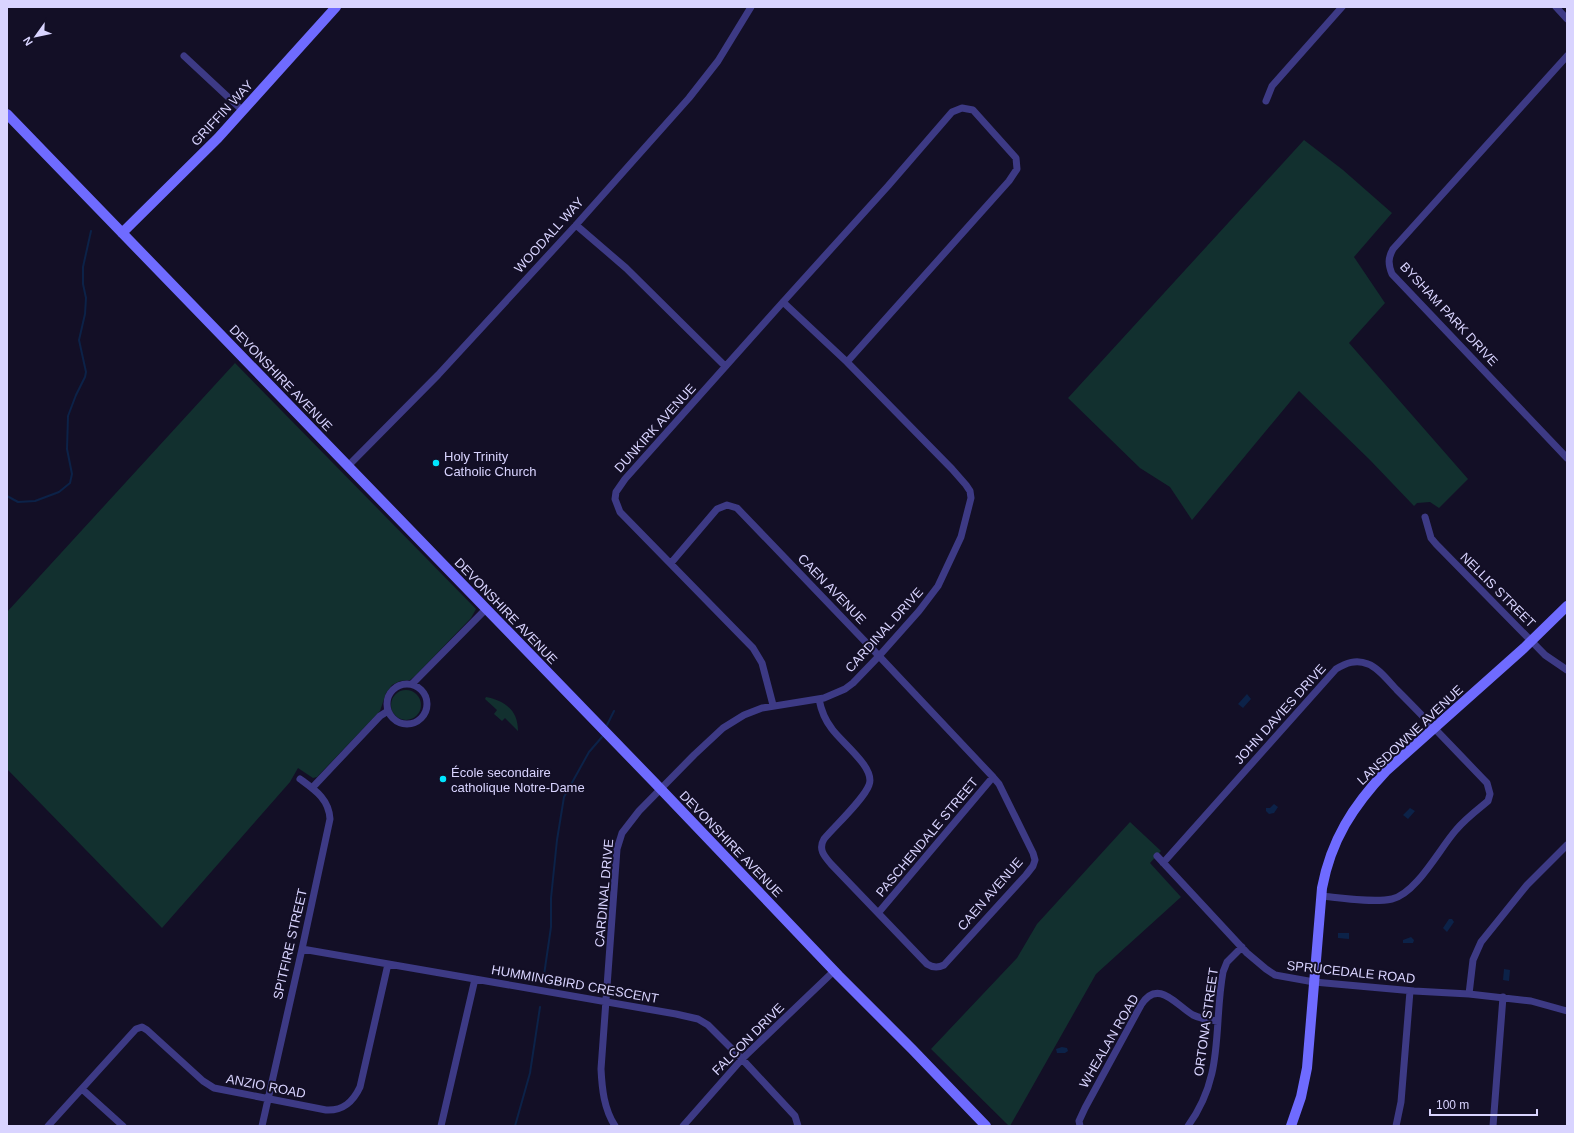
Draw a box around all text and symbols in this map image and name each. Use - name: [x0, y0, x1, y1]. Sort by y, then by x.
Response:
- north arrow: [16, 16, 56, 56]
- text: N: [20, 35, 35, 48]
- street label: GRIFFIN WAY: [188, 77, 256, 149]
- street label: WOODALL WAY: [511, 194, 587, 276]
- street label: BYSHAM PARK DRIVE: [1397, 259, 1501, 369]
- street label: DEVONSHIRE AVENUE: [227, 322, 336, 434]
- street label: DUNKIRK AVENUE: [611, 380, 699, 475]
- place label: Holy Trinity Catholic Church: [444, 449, 537, 479]
- marker: Holy Trinity Catholic Church: [431, 458, 441, 468]
- street label: NELLIS STREET: [1457, 549, 1539, 631]
- street label: CAEN AVENUE: [795, 551, 869, 627]
- street label: DEVONSHIRE AVENUE: [452, 555, 561, 667]
- street label: CARDINAL DRIVE: [842, 584, 926, 675]
- street label: JOHN DAVIES DRIVE: [1231, 661, 1329, 767]
- street label: LANSDOWNE AVENUE: [1354, 682, 1466, 788]
- place label: École secondaire catholique Notre-Dame: [451, 765, 585, 795]
- marker: École secondaire catholique Notre-Dame: [438, 774, 448, 784]
- street label: PASCHENDALE STREET: [873, 774, 981, 900]
- street label: DEVONSHIRE AVENUE: [677, 788, 786, 900]
- street label: CARDINAL DRIVE: [592, 838, 616, 948]
- street label: CAEN AVENUE: [954, 854, 1026, 933]
- street label: SPITFIRE STREET: [270, 887, 310, 1001]
- street label: SPRUCEDALE ROAD: [1286, 958, 1416, 986]
- street label: HUMMINGBIRD CRESCENT: [490, 962, 660, 1006]
- street label: ORTONA STREET: [1191, 967, 1221, 1077]
- street label: WHEALAN ROAD: [1076, 992, 1142, 1090]
- street label: FALCON DRIVE: [709, 1000, 787, 1078]
- street label: ANZIO ROAD: [225, 1071, 307, 1101]
- scale bar: [1430, 1091, 1537, 1117]
- text: 100 m: [1436, 1098, 1469, 1112]

